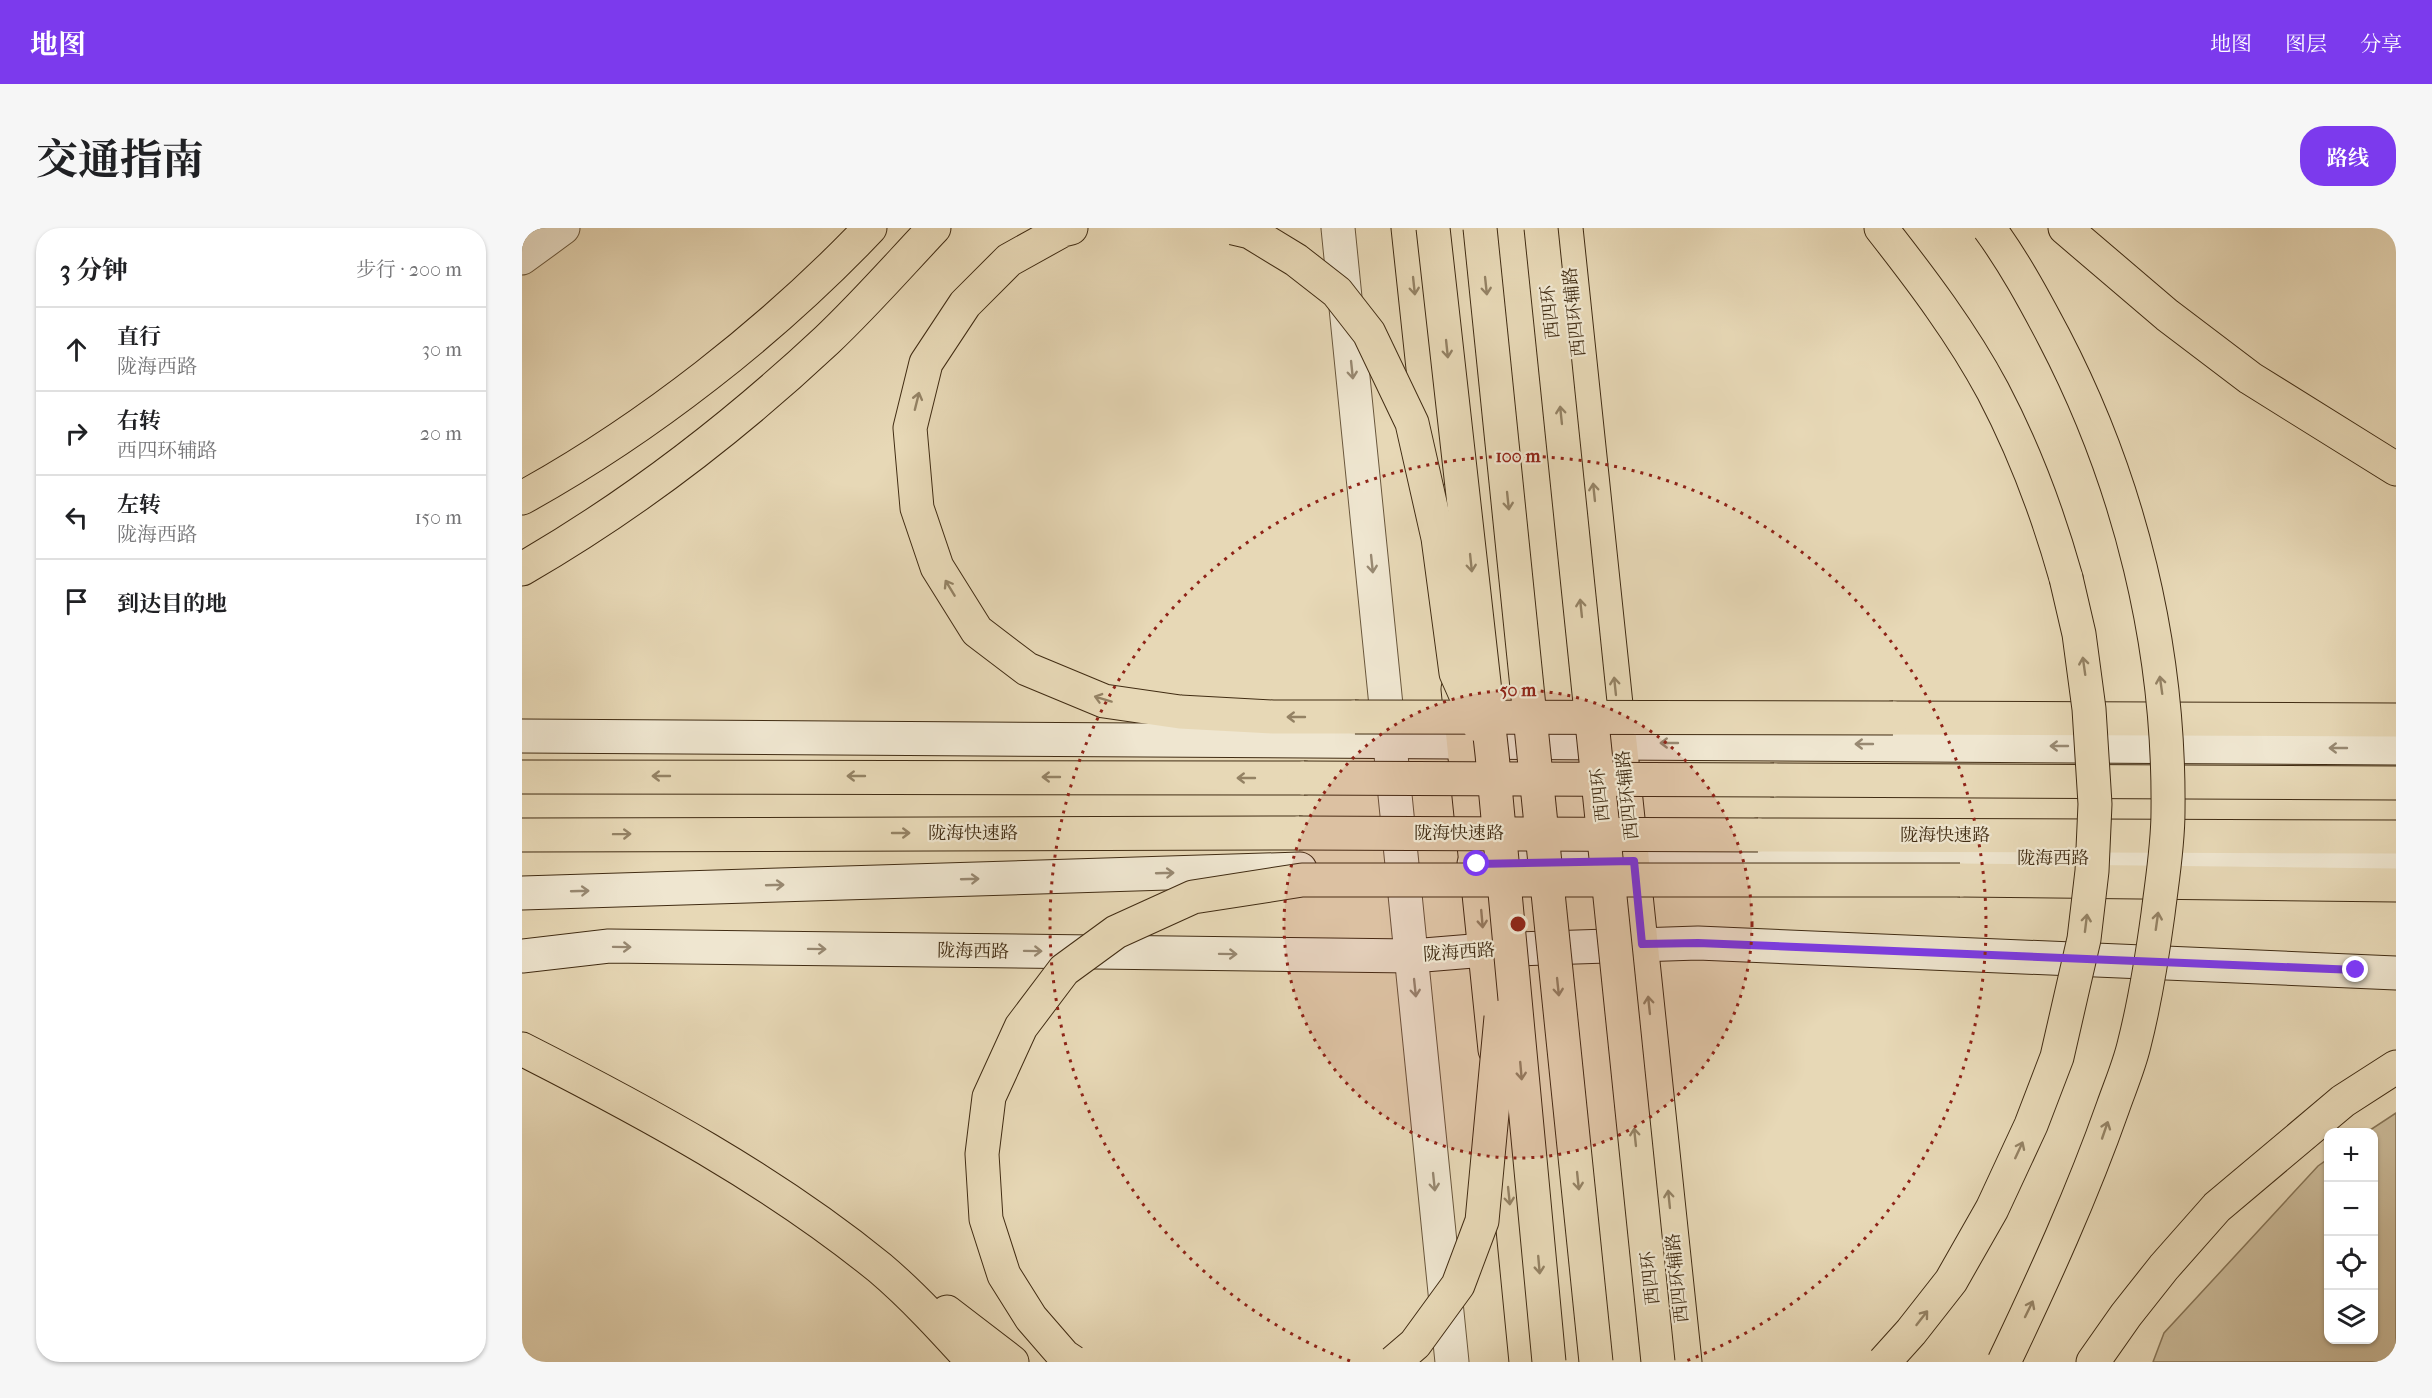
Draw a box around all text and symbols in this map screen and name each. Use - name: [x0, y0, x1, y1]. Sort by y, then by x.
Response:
- text: 地图: [30, 28, 86, 61]
- text: 地图: [2210, 32, 2252, 56]
- text: 图层: [2285, 32, 2327, 56]
- text: 分享: [2360, 32, 2402, 56]
- button: 路线: [2300, 126, 2396, 186]
- text: 交通指南: [36, 136, 204, 185]
- text: 3 分钟: [60, 255, 128, 286]
- text: 步行 · 200 m: [356, 258, 462, 281]
- street label: 西四环辅路: [1559, 266, 1590, 358]
- one-way arrow: [1409, 276, 1420, 296]
- one-way arrow: [1481, 276, 1492, 296]
- street label: 西四环: [1537, 284, 1564, 340]
- text: 直行: [117, 324, 161, 350]
- icon: ahead: [60, 333, 93, 366]
- text: 30 m: [422, 338, 462, 361]
- one-way arrow: [1442, 338, 1453, 358]
- text: 陇海西路: [117, 355, 197, 378]
- one-way arrow: [1347, 359, 1358, 379]
- one-way arrow: [911, 392, 923, 411]
- one-way arrow: [1555, 405, 1566, 425]
- text: 右转: [117, 408, 161, 434]
- icon: right: [60, 417, 93, 450]
- text: 20 m: [420, 422, 462, 445]
- text: 西四环辅路: [117, 439, 217, 462]
- text: 100 m: [1495, 446, 1542, 467]
- one-way arrow: [1588, 483, 1599, 503]
- one-way arrow: [1503, 491, 1514, 511]
- text: 左转: [117, 492, 161, 518]
- icon: left: [60, 501, 93, 534]
- text: 150 m: [414, 506, 462, 529]
- text: 陇海西路: [117, 523, 197, 546]
- one-way arrow: [1367, 553, 1378, 573]
- one-way arrow: [1466, 553, 1477, 573]
- one-way arrow: [944, 580, 956, 597]
- icon: arrive: [60, 585, 93, 618]
- text: 到达目的地: [117, 591, 227, 617]
- one-way arrow: [1575, 599, 1586, 619]
- one-way arrow: [2078, 657, 2089, 677]
- one-way arrow: [2155, 675, 2166, 695]
- one-way arrow: [1610, 677, 1621, 697]
- text: 50 m: [1500, 680, 1537, 701]
- one-way arrow: [1093, 693, 1112, 704]
- one-way arrow: [1287, 711, 1307, 723]
- one-way arrow: [1659, 737, 1679, 749]
- one-way arrow: [1854, 738, 1874, 750]
- one-way arrow: [2049, 740, 2069, 752]
- one-way arrow: [2328, 742, 2348, 754]
- street label: 西四环辅路: [1612, 749, 1643, 841]
- street label: 西四环: [1587, 767, 1614, 823]
- one-way arrow: [651, 770, 671, 782]
- one-way arrow: [846, 770, 866, 782]
- one-way arrow: [1041, 771, 1061, 783]
- one-way arrow: [1236, 772, 1256, 784]
- street label: 陇海快速路: [928, 823, 1018, 844]
- street label: 陇海快速路: [1414, 823, 1504, 844]
- street label: 陇海快速路: [1900, 825, 1990, 846]
- one-way arrow: [891, 827, 911, 839]
- one-way arrow: [612, 828, 632, 839]
- street label: 陇海西路: [2017, 848, 2089, 869]
- route start: [1463, 850, 1489, 876]
- one-way arrow: [1155, 868, 1175, 879]
- one-way arrow: [960, 874, 980, 885]
- one-way arrow: [765, 880, 785, 891]
- one-way arrow: [570, 886, 590, 897]
- one-way arrow: [1477, 908, 1488, 928]
- one-way arrow: [2151, 911, 2162, 931]
- centre of rings: [1508, 914, 1528, 934]
- one-way arrow: [2080, 914, 2091, 934]
- street label: 陇海西路: [937, 940, 1009, 963]
- street label: 陇海西路: [1422, 940, 1496, 965]
- one-way arrow: [611, 941, 631, 952]
- one-way arrow: [806, 943, 826, 955]
- one-way arrow: [1022, 945, 1042, 957]
- one-way arrow: [1217, 948, 1237, 959]
- route end: [2342, 956, 2368, 982]
- one-way arrow: [1410, 977, 1421, 997]
- one-way arrow: [1553, 977, 1564, 997]
- one-way arrow: [1643, 996, 1654, 1016]
- one-way arrow: [1516, 1060, 1527, 1080]
- one-way arrow: [2100, 1121, 2111, 1140]
- one-way arrow: [1629, 1127, 1640, 1147]
- map controls: [2324, 1128, 2378, 1344]
- button: +: [2324, 1128, 2378, 1182]
- one-way arrow: [2014, 1141, 2026, 1159]
- one-way arrow: [1429, 1171, 1440, 1191]
- one-way arrow: [1573, 1171, 1584, 1191]
- button: −: [2324, 1182, 2378, 1236]
- one-way arrow: [1504, 1186, 1515, 1206]
- one-way arrow: [1663, 1190, 1674, 1210]
- street label: 西四环辅路: [1662, 1232, 1693, 1324]
- button: locate: [2324, 1236, 2378, 1290]
- street label: 西四环: [1637, 1250, 1664, 1306]
- one-way arrow: [1534, 1255, 1545, 1274]
- button: layers: [2324, 1290, 2378, 1344]
- one-way arrow: [2024, 1301, 2036, 1319]
- one-way arrow: [1916, 1310, 1929, 1326]

